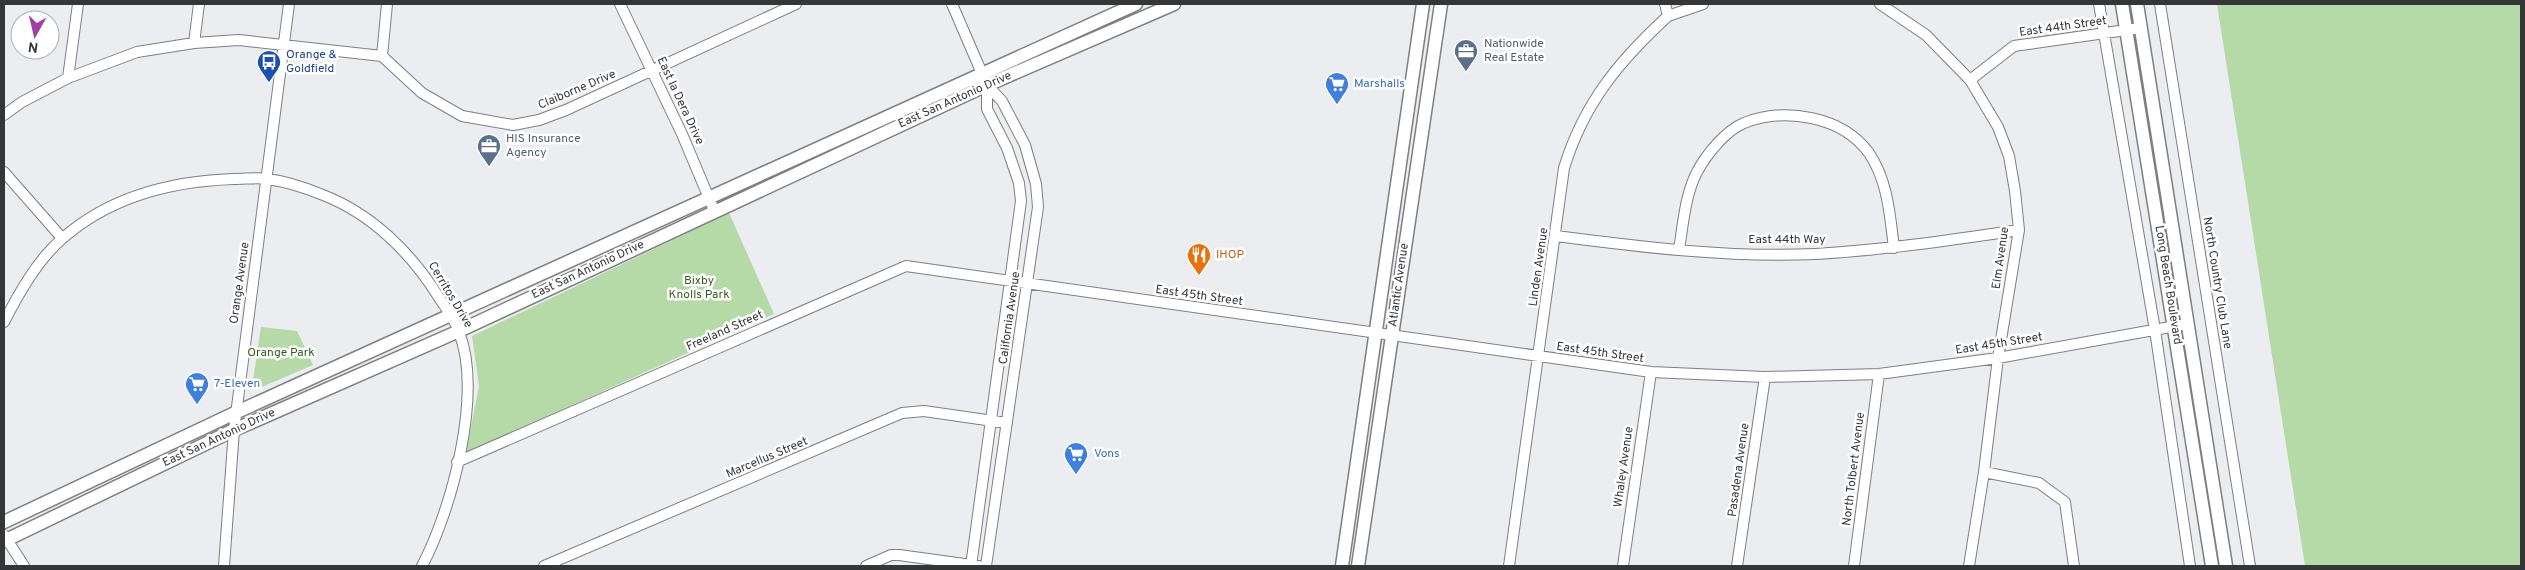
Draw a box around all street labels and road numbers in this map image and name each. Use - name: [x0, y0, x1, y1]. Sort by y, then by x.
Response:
- street label: East 44th Street: [2018, 13, 2108, 41]
- street label: East la Dera Drive: [653, 54, 707, 148]
- street label: Claiborne Drive: [536, 66, 618, 114]
- street label: East San Antonio Drive: [896, 68, 1014, 132]
- street label: North Country Club Lane: [2199, 216, 2235, 350]
- street label: Long Beach Boulevard: [2151, 224, 2185, 346]
- street label: Elm Avenue: [1989, 226, 2013, 290]
- street label: Linden Avenue: [1526, 227, 1552, 307]
- street label: East 44th Way: [1748, 232, 1826, 248]
- street label: East San Antonio Drive: [529, 237, 647, 303]
- street label: Orange Avenue: [226, 241, 254, 325]
- street label: Atlantic Avenue: [1385, 242, 1413, 328]
- street label: Cerritos Drive: [424, 259, 476, 331]
- street label: California Avenue: [996, 270, 1024, 366]
- street label: East 45th Street: [1154, 282, 1244, 310]
- street label: Freeland Street: [684, 307, 766, 355]
- street label: East 45th Street: [1954, 329, 2044, 359]
- street label: East 45th Street: [1555, 339, 1645, 367]
- street label: East San Antonio Drive: [160, 405, 278, 471]
- street label: North Tolbert Avenue: [1839, 411, 1869, 527]
- street label: Pasadena Avenue: [1724, 422, 1754, 518]
- street label: Whaley Avenue: [1610, 426, 1638, 508]
- street label: Marcellus Street: [724, 434, 810, 482]

